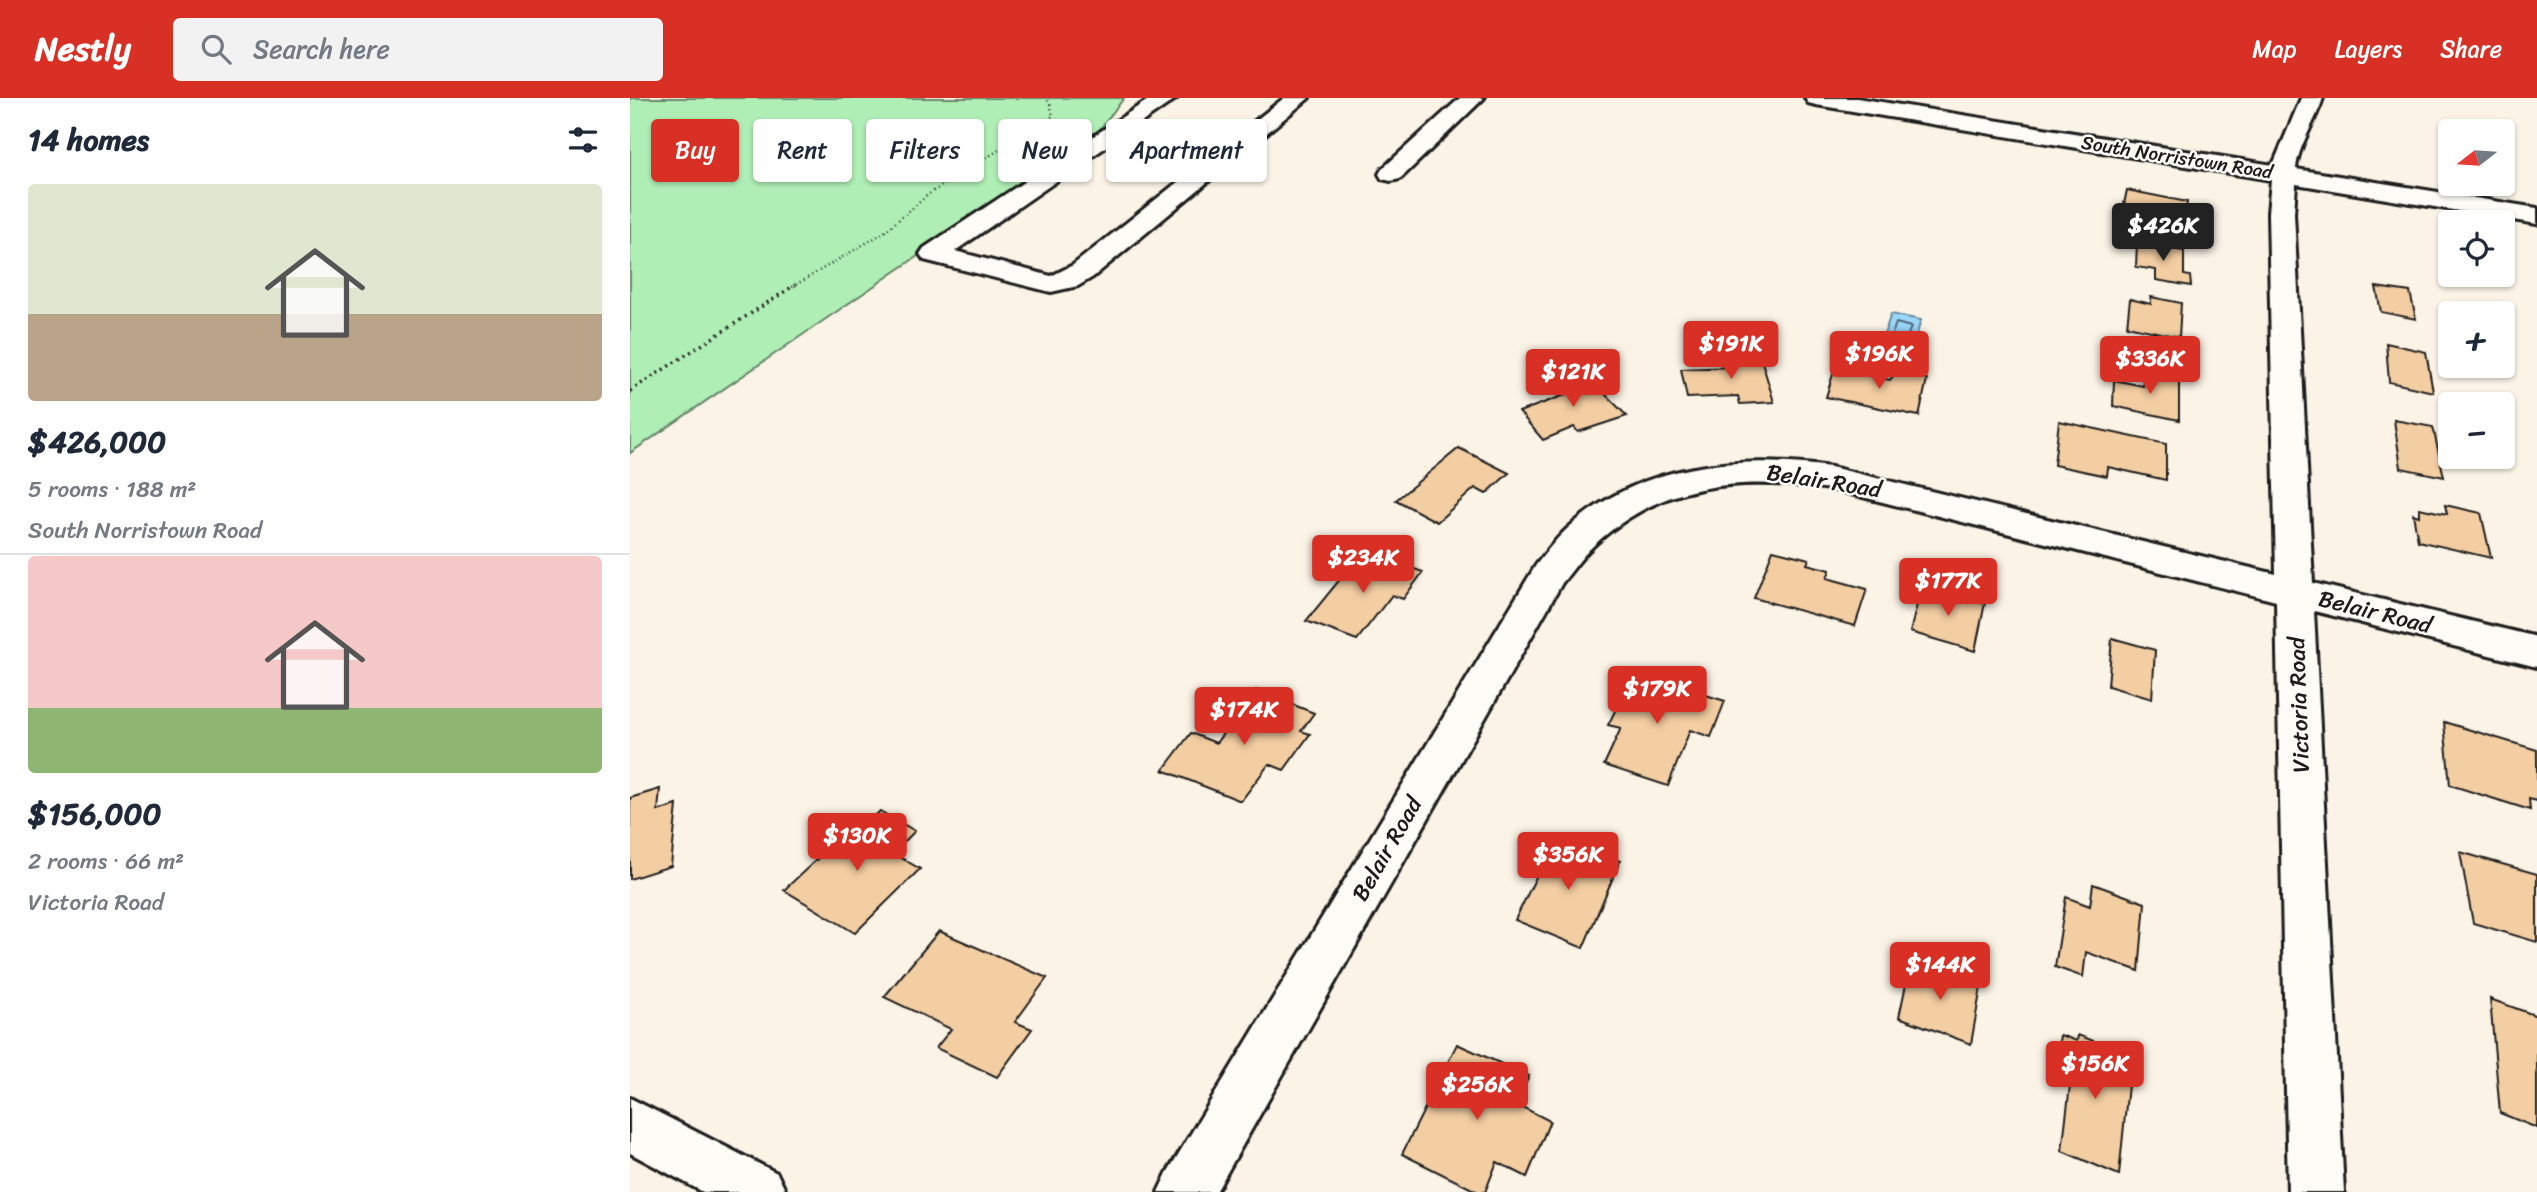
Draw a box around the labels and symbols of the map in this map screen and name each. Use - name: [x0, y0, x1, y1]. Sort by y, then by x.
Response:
- north arrow: [2438, 119, 2515, 196]
- street label: South Norristown Road: [2079, 126, 2277, 189]
- pin: $426K: [2114, 204, 2212, 263]
- pin: $191K: [1682, 322, 1780, 381]
- pin: $196K: [1830, 331, 1928, 391]
- pin: $336K: [2101, 336, 2199, 396]
- pin: $121K: [1524, 350, 1622, 409]
- street label: Belair Road: [1764, 452, 1886, 511]
- pin: $234K: [1314, 536, 1412, 595]
- pin: $177K: [1899, 559, 1997, 618]
- street label: Belair Road: [2314, 578, 2438, 646]
- street label: Victoria Road: [2276, 635, 2322, 774]
- pin: $179K: [1608, 666, 1706, 726]
- pin: $174K: [1195, 688, 1293, 747]
- street label: Belair Road: [1340, 787, 1435, 909]
- pin: $130K: [808, 814, 906, 873]
- pin: $356K: [1519, 832, 1617, 892]
- pin: $144K: [1891, 942, 1989, 1002]
- pin: $156K: [2046, 1042, 2144, 1101]
- pin: $256K: [1428, 1062, 1526, 1122]

